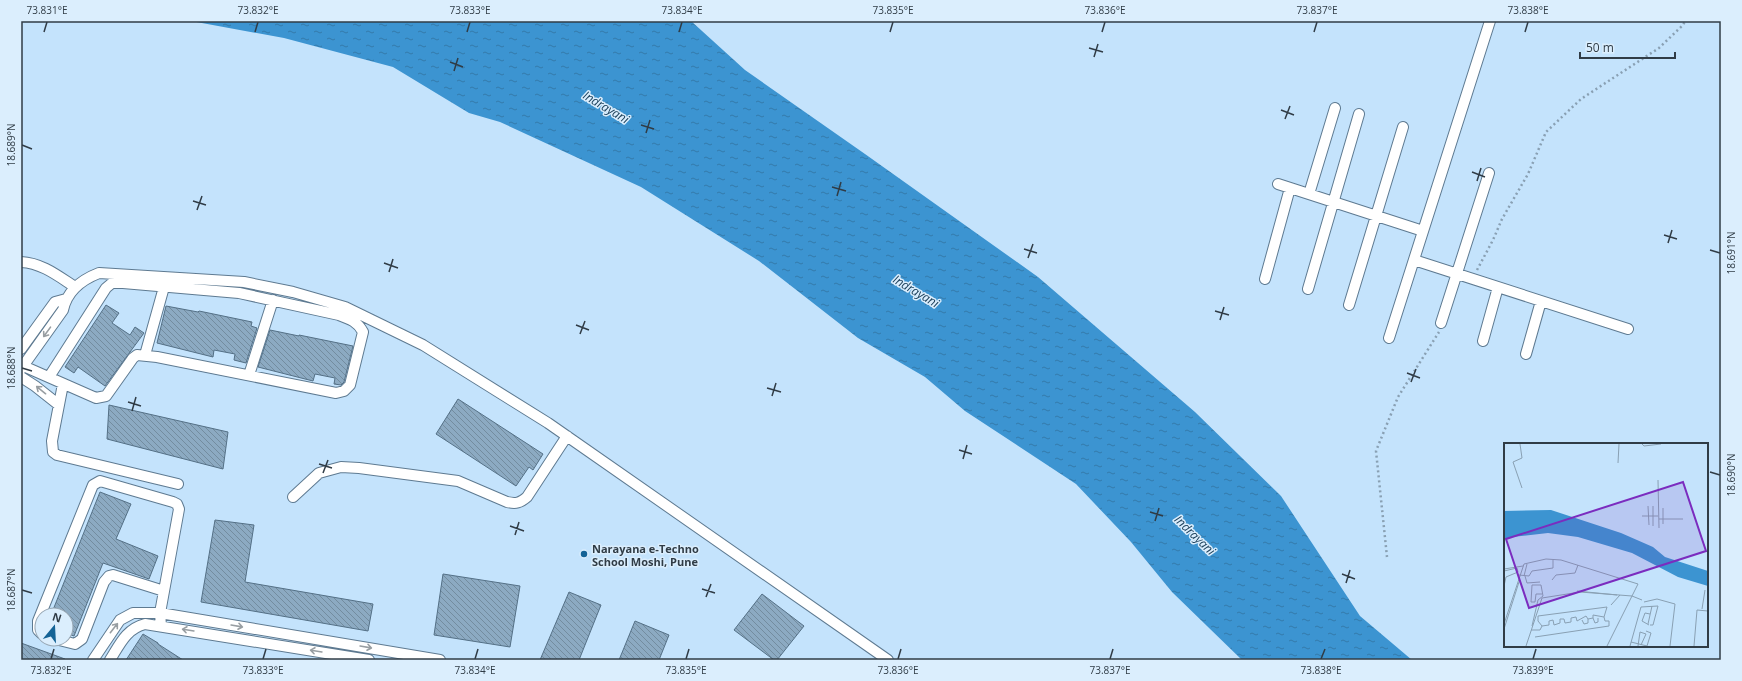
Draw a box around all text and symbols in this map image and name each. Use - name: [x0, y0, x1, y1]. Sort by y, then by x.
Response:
- text: 73.831°E: [26, 3, 68, 17]
- text: 73.832°E: [237, 3, 279, 17]
- text: 73.833°E: [449, 3, 491, 17]
- text: 73.834°E: [661, 3, 703, 17]
- text: 73.835°E: [872, 3, 914, 17]
- text: 73.836°E: [1084, 3, 1126, 17]
- text: 73.837°E: [1296, 3, 1338, 17]
- text: 73.838°E: [1507, 3, 1549, 17]
- scale bar: [1580, 34, 1675, 60]
- text: 50 m: [1586, 39, 1614, 56]
- water label: Indrayani: [580, 87, 633, 128]
- text: 18.689°N: [4, 123, 18, 167]
- text: 18.691°N: [1724, 231, 1738, 275]
- water label: Indrayani: [890, 271, 943, 312]
- one-way arrow: [43, 327, 51, 338]
- text: 18.688°N: [4, 346, 18, 390]
- one-way arrow: [35, 386, 46, 394]
- inset map: [1504, 443, 1708, 647]
- text: 18.690°N: [1724, 453, 1738, 497]
- water label: Indrayani: [1171, 511, 1220, 559]
- place label: Narayana e-Techno School Moshi, Pune: [592, 541, 699, 569]
- marker: Narayana e-Techno School Moshi, Pune: [579, 549, 589, 559]
- text: 18.687°N: [4, 568, 18, 612]
- north arrow: [34, 607, 74, 647]
- text: N: [51, 608, 64, 626]
- one-way arrow: [110, 622, 119, 633]
- one-way arrow: [231, 622, 244, 630]
- one-way arrow: [182, 626, 195, 634]
- one-way arrow: [359, 644, 372, 652]
- one-way arrow: [310, 647, 323, 655]
- text: 73.832°E: [30, 663, 72, 677]
- text: 73.833°E: [242, 663, 284, 677]
- text: 73.834°E: [454, 663, 496, 677]
- text: 73.835°E: [665, 663, 707, 677]
- text: 73.836°E: [877, 663, 919, 677]
- text: 73.837°E: [1089, 663, 1131, 677]
- text: 73.838°E: [1300, 663, 1342, 677]
- text: 73.839°E: [1512, 663, 1554, 677]

